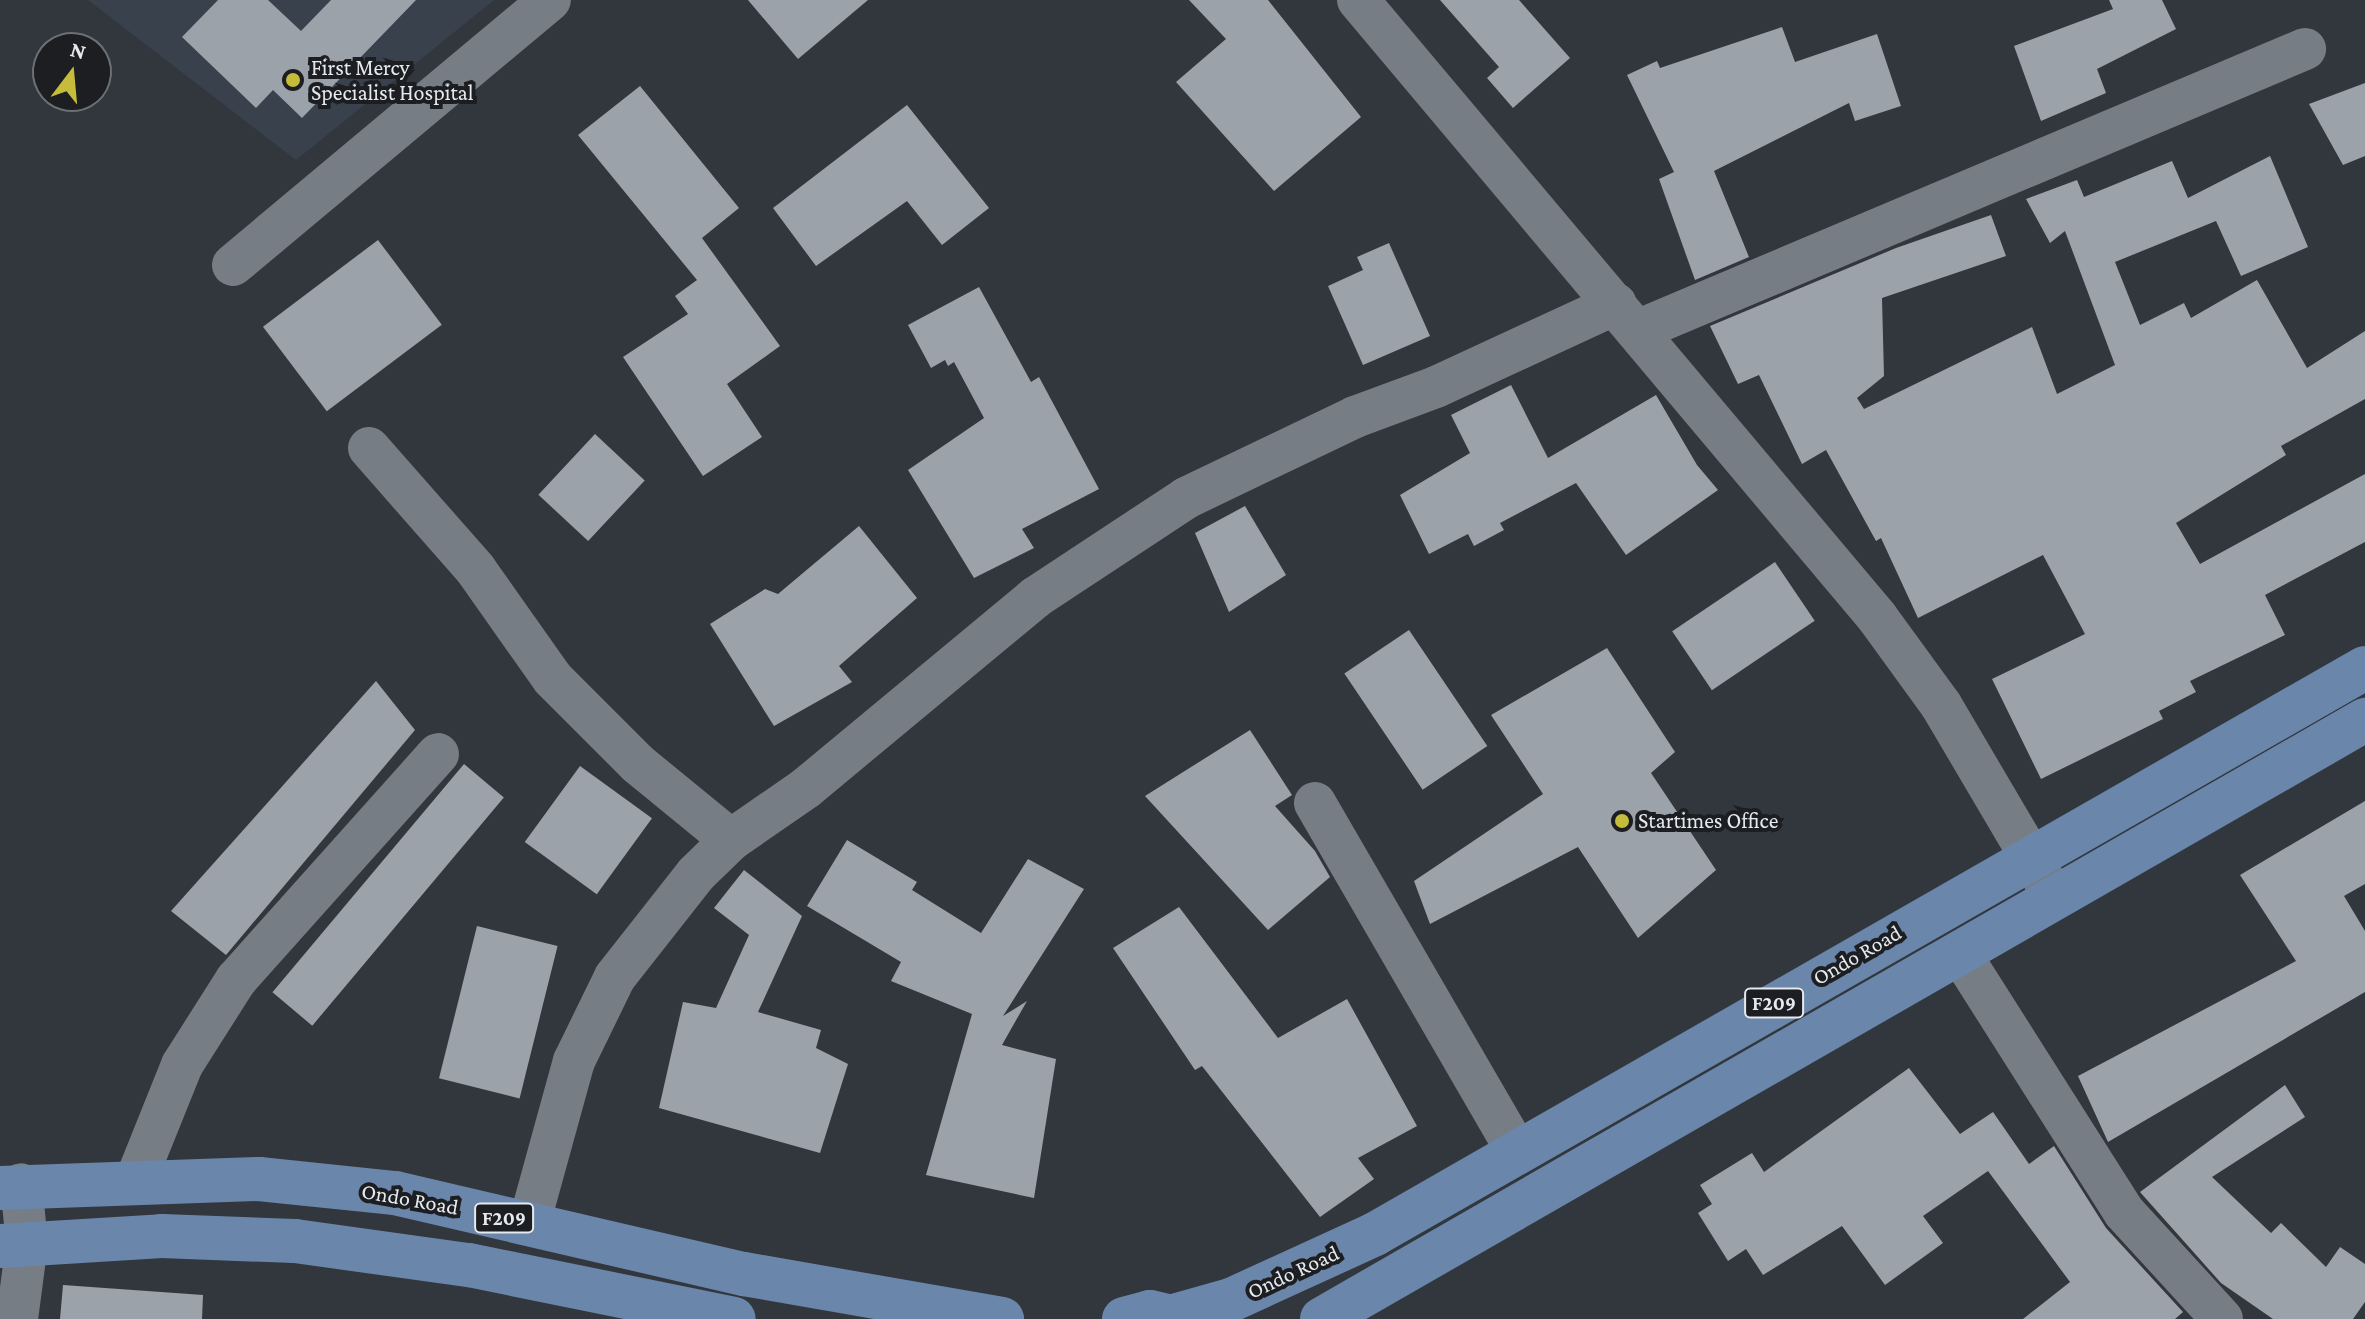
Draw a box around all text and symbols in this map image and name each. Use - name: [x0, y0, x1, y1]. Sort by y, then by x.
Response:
- north arrow: [32, 32, 112, 112]
- text: N: [68, 36, 89, 64]
- place label: First Mercy Specialist Hospital: [311, 54, 474, 106]
- marker: First Mercy Specialist Hospital: [282, 69, 304, 91]
- place label: Startimes Office: [1638, 808, 1778, 834]
- marker: Startimes Office: [1613, 812, 1631, 830]
- street label: Ondo Road: [1808, 919, 1906, 991]
- road number: F209: [1744, 987, 1804, 1019]
- street label: Ondo Road: [360, 1178, 460, 1220]
- road number: F209: [474, 1202, 534, 1234]
- street label: Ondo Road: [1243, 1239, 1343, 1305]

